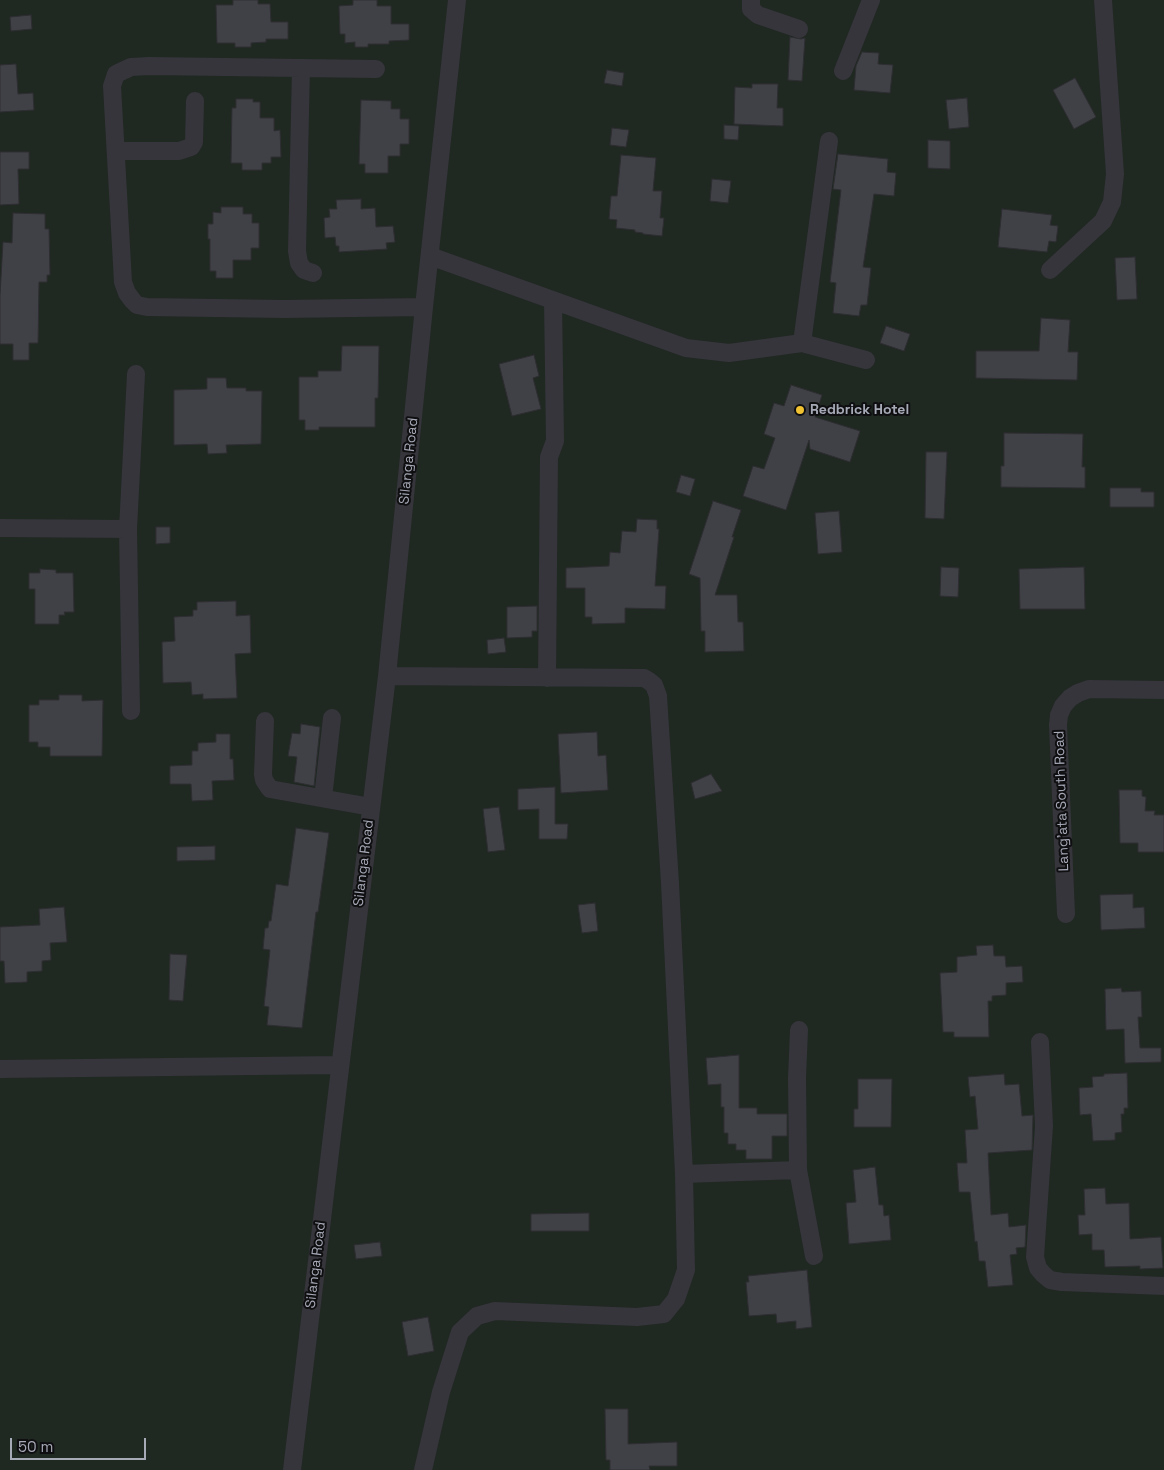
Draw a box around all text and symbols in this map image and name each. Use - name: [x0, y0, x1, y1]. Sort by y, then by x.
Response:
- place label: Redbrick Hotel: [810, 402, 909, 418]
- marker: Redbrick Hotel: [794, 404, 806, 416]
- street label: Silanga Road: [396, 417, 422, 505]
- street label: Lang'ata South Road: [1051, 730, 1073, 872]
- street label: Silanga Road: [350, 819, 378, 907]
- street label: Silanga Road: [302, 1221, 330, 1309]
- scale bar: [12, 1428, 149, 1460]
- text: 50 m: [18, 1437, 53, 1456]

